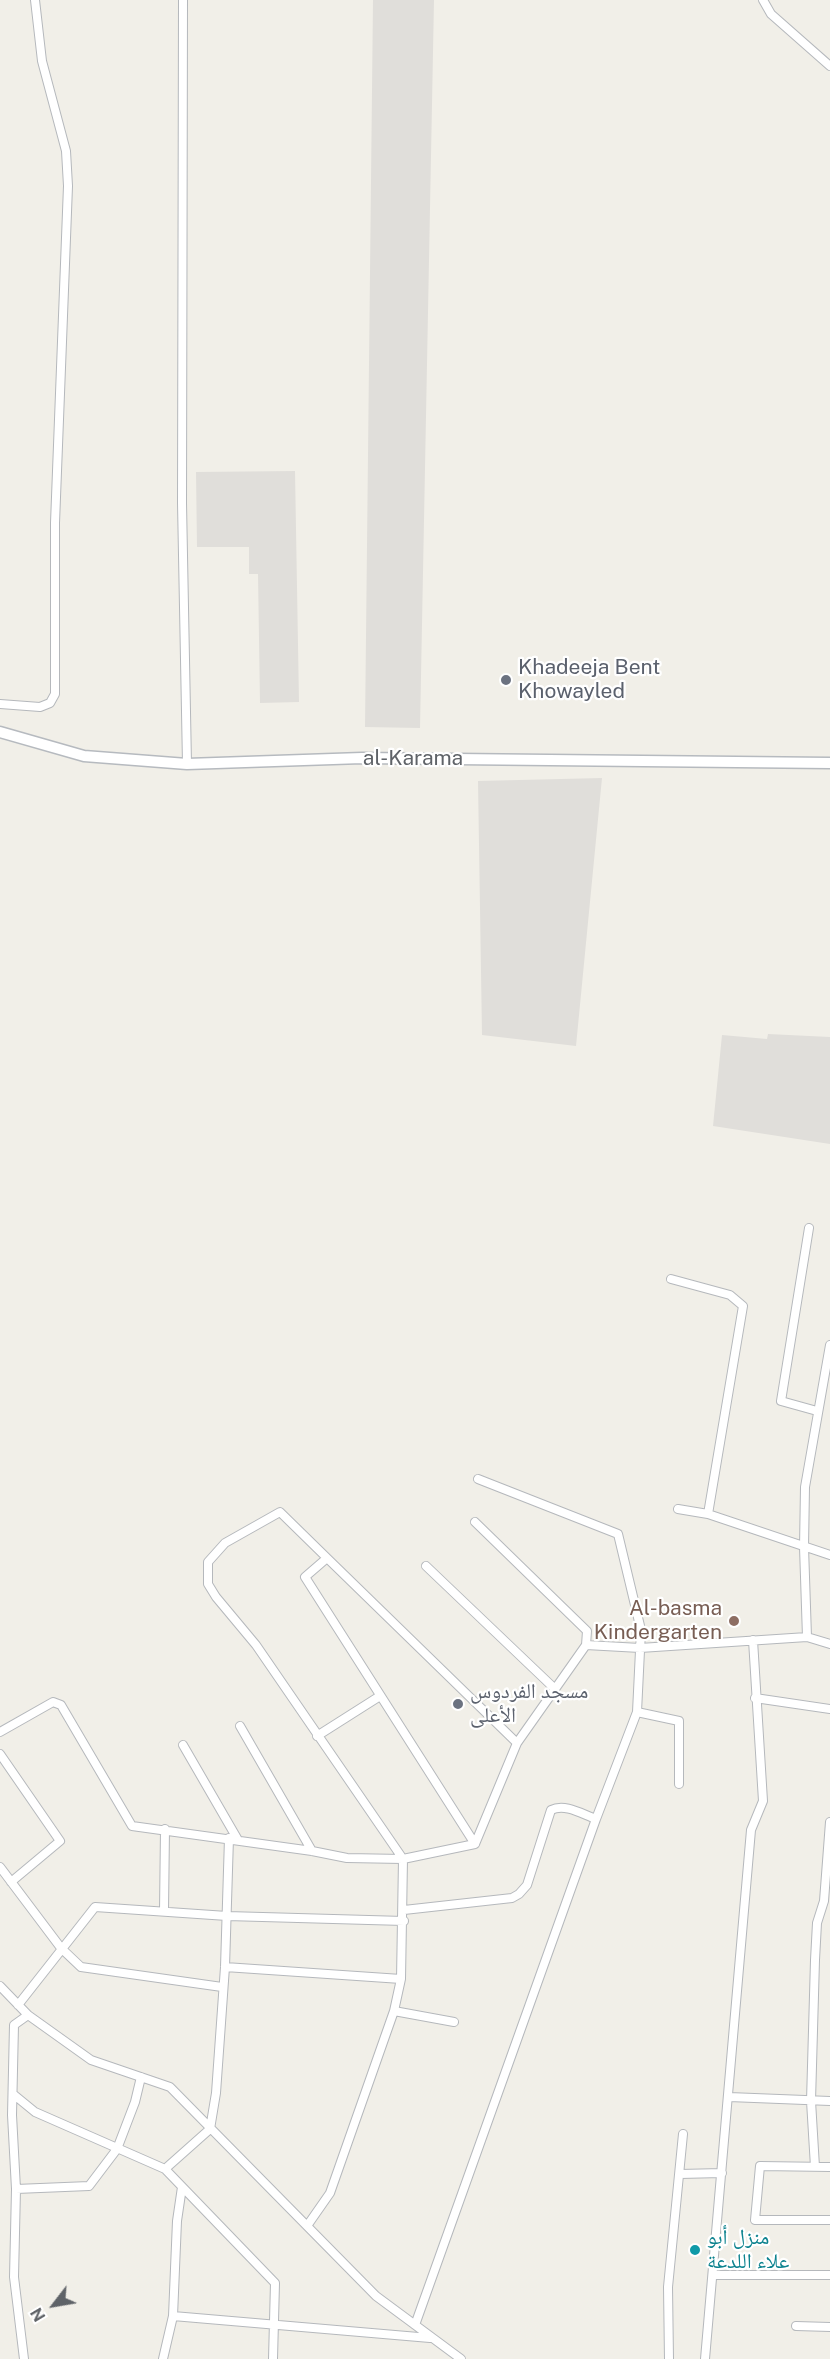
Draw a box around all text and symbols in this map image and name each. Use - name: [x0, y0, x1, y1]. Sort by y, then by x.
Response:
- place label: Khadeeja Bent Khowayled: [518, 655, 660, 705]
- marker: Khadeeja Bent Khowayled: [499, 673, 513, 687]
- street label: al-Karama: [363, 746, 463, 772]
- place label: Al-basma Kindergarten: [594, 1596, 722, 1646]
- marker: Al-basma Kindergarten: [727, 1614, 741, 1628]
- place label: مسجد الفردوس الأعلى: [470, 1679, 588, 1729]
- marker: مسجد الفردوس الأعلى: [451, 1697, 465, 1711]
- place label: منزل أبو علاء اللدعة: [707, 2225, 789, 2275]
- marker: منزل أبو علاء اللدعة: [688, 2243, 702, 2257]
- north arrow: [24, 2275, 84, 2335]
- text: N: [27, 2304, 50, 2325]

